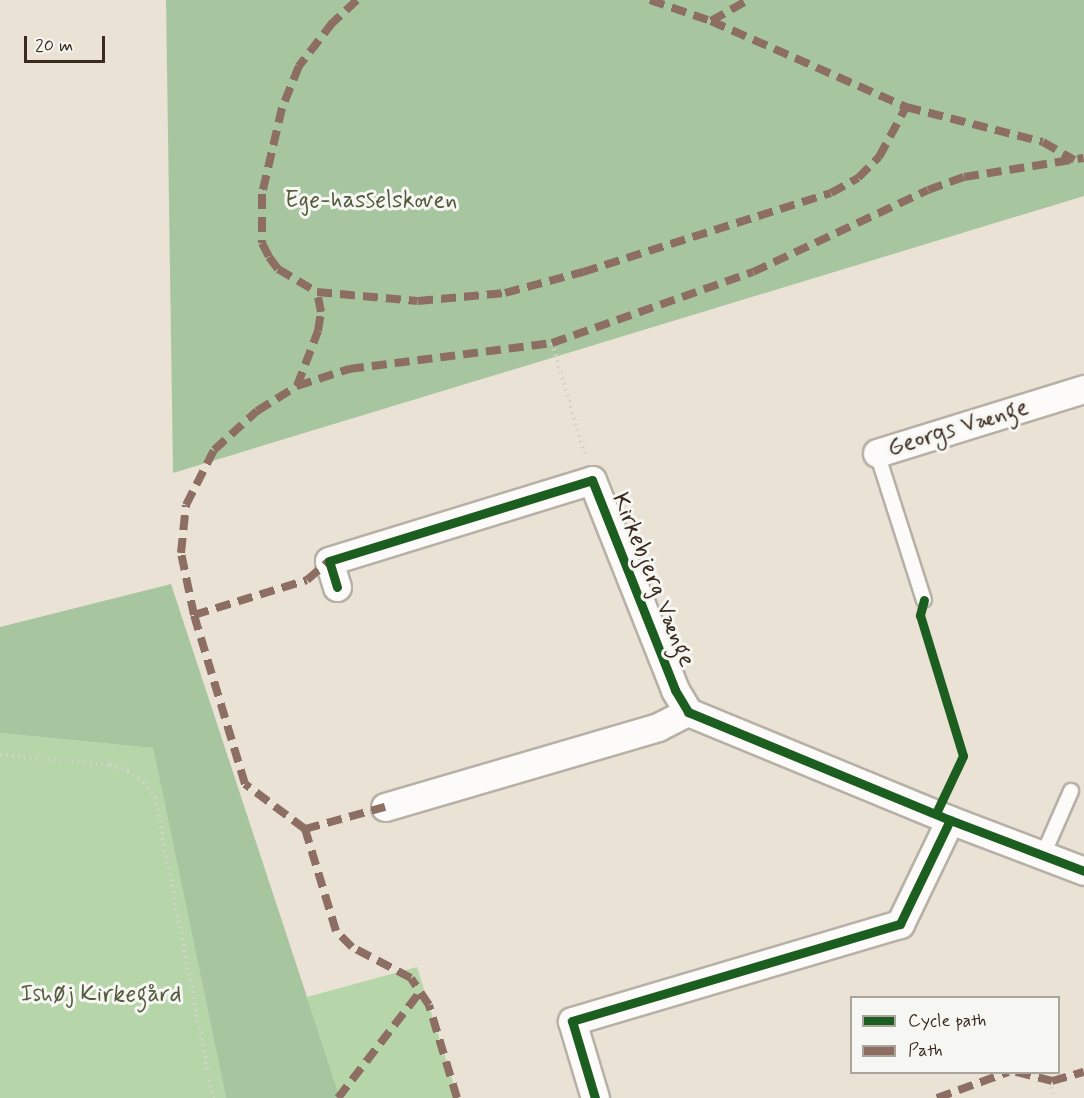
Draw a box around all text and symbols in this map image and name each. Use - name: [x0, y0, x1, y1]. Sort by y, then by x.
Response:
- scale bar: [27, 24, 108, 62]
- text: 20 m: [35, 34, 73, 58]
- park label: Ege-hasselskoven: [285, 187, 457, 215]
- street label: Georgs Vænge: [884, 393, 1032, 463]
- street label: Kirkebjerg Vænge: [605, 489, 701, 671]
- park label: Ishøj Kirkegård: [21, 981, 181, 1009]
- legend: [850, 996, 1060, 1074]
- text: Cycle path: [908, 1009, 986, 1033]
- text: Path: [908, 1039, 943, 1063]

